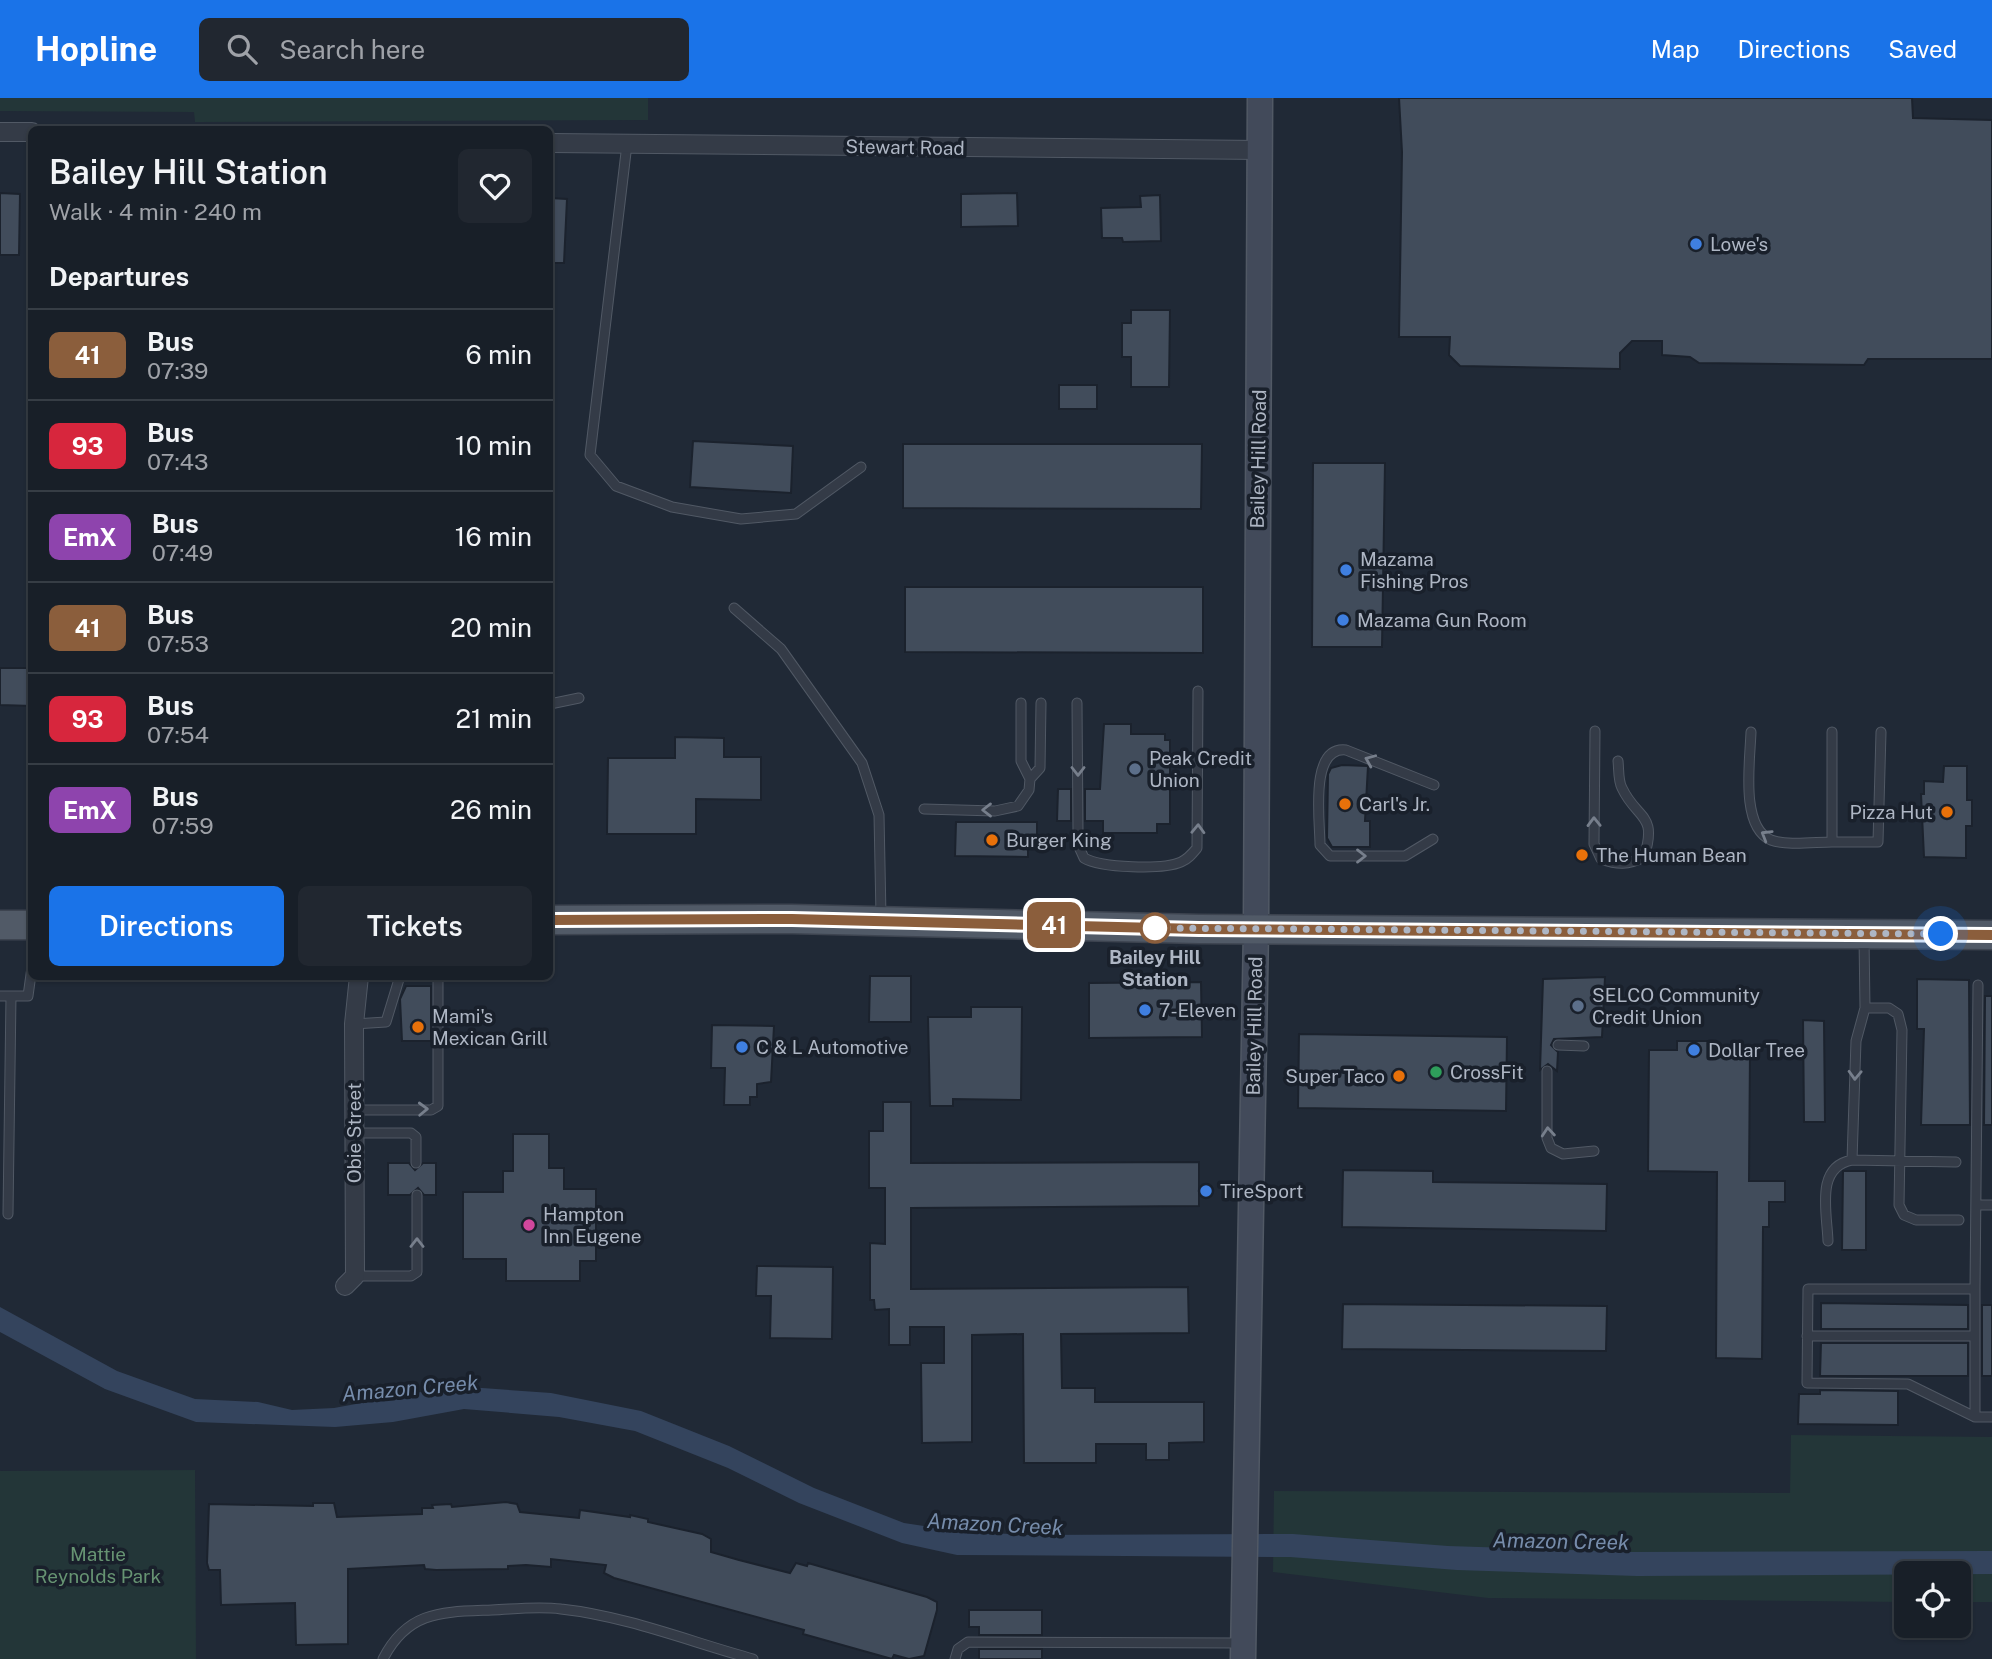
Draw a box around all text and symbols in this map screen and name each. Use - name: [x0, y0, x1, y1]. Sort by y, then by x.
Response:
- search box: [199, 18, 689, 81]
- text: Hopline: [35, 30, 157, 68]
- icon: search: [223, 30, 261, 68]
- text: Search here: [279, 34, 425, 65]
- text: Map: [1651, 35, 1700, 63]
- text: Directions: [1738, 35, 1850, 63]
- text: Saved: [1888, 35, 1957, 63]
- street label: Stewart Road: [845, 135, 965, 159]
- button: heart: [458, 149, 532, 223]
- text: Bailey Hill Station: [49, 153, 327, 191]
- text: Walk · 4 min · 240 m: [49, 198, 262, 225]
- place label: Lowe's: [1710, 233, 1768, 255]
- marker: Lowe's: [1688, 236, 1704, 252]
- text: Departures: [49, 261, 189, 292]
- text: Bus: [147, 326, 194, 357]
- text: 6 min: [465, 339, 532, 370]
- text: 41: [74, 341, 101, 369]
- text: 07:39: [147, 357, 208, 384]
- street label: Bailey Hill Road: [1246, 389, 1270, 529]
- text: Bus: [147, 417, 194, 448]
- text: 10 min: [455, 430, 532, 461]
- text: 93: [72, 432, 103, 460]
- text: 07:43: [147, 448, 208, 475]
- text: Bus: [152, 508, 199, 539]
- text: 16 min: [455, 521, 532, 552]
- text: EmX: [63, 523, 117, 551]
- text: 07:49: [152, 539, 213, 566]
- place label: Mazama Fishing Pros: [1360, 548, 1468, 592]
- marker: Mazama Fishing Pros: [1338, 562, 1354, 578]
- text: Bus: [147, 599, 194, 630]
- place label: Mazama Gun Room: [1357, 609, 1527, 631]
- text: 20 min: [450, 612, 532, 643]
- marker: Mazama Gun Room: [1335, 612, 1351, 628]
- text: 41: [74, 614, 101, 642]
- text: 07:53: [147, 630, 209, 657]
- text: Bus: [147, 690, 194, 721]
- text: 21 min: [456, 703, 532, 734]
- text: 93: [72, 705, 103, 733]
- text: 07:54: [147, 721, 209, 748]
- place label: Peak Credit Union: [1149, 747, 1252, 791]
- one-way arrow: [1365, 754, 1377, 768]
- marker: Peak Credit Union: [1127, 761, 1143, 777]
- one-way arrow: [1070, 767, 1086, 777]
- text: Bus: [152, 781, 199, 812]
- place label: Carl's Jr.: [1359, 793, 1430, 815]
- text: 26 min: [450, 794, 532, 825]
- text: EmX: [63, 796, 117, 824]
- marker: Carl's Jr.: [1337, 796, 1353, 812]
- place label: Pizza Hut: [1850, 801, 1933, 823]
- one-way arrow: [981, 802, 991, 818]
- marker: Pizza Hut: [1939, 804, 1955, 820]
- text: 07:59: [152, 812, 214, 839]
- one-way arrow: [1586, 816, 1601, 827]
- one-way arrow: [1190, 823, 1206, 834]
- place label: Burger King: [1006, 829, 1112, 851]
- one-way arrow: [1761, 830, 1774, 843]
- marker: Burger King: [984, 832, 1000, 848]
- place label: The Human Bean: [1596, 844, 1747, 866]
- marker: The Human Bean: [1574, 847, 1590, 863]
- one-way arrow: [1356, 848, 1366, 864]
- button: Directions: [49, 886, 284, 966]
- button: Tickets: [298, 886, 532, 966]
- line badge: 41: [1023, 902, 1086, 948]
- text: 41: [1041, 911, 1067, 939]
- marker: Bailey Hill Station: [1140, 913, 1170, 943]
- your location: [1923, 916, 1958, 951]
- place label: Bailey Hill Station: [1109, 946, 1201, 990]
- street label: Bailey Hill Road: [1242, 956, 1266, 1096]
- place label: SELCO Community Credit Union: [1592, 984, 1760, 1028]
- marker: SELCO Community Credit Union: [1570, 998, 1586, 1014]
- place label: 7-Eleven: [1159, 999, 1236, 1021]
- marker: 7-Eleven: [1137, 1002, 1153, 1018]
- place label: Mami's Mexican Grill: [432, 1005, 548, 1049]
- marker: Mami's Mexican Grill: [410, 1019, 426, 1035]
- place label: C & L Automotive: [756, 1036, 909, 1058]
- marker: C & L Automotive: [734, 1039, 750, 1055]
- place label: Dollar Tree: [1708, 1039, 1805, 1061]
- marker: Dollar Tree: [1686, 1042, 1702, 1058]
- place label: CrossFit: [1450, 1061, 1524, 1083]
- marker: CrossFit: [1428, 1064, 1444, 1080]
- place label: Super Taco: [1285, 1065, 1385, 1087]
- marker: Super Taco: [1391, 1068, 1407, 1084]
- one-way arrow: [1847, 1070, 1863, 1081]
- street label: Obie Street: [343, 1083, 365, 1183]
- one-way arrow: [417, 1102, 428, 1117]
- one-way arrow: [1541, 1126, 1556, 1137]
- place label: TireSport: [1220, 1180, 1303, 1202]
- marker: TireSport: [1198, 1183, 1214, 1199]
- place label: Hampton Inn Eugene: [543, 1203, 642, 1247]
- marker: Hampton Inn Eugene: [521, 1217, 537, 1233]
- one-way arrow: [409, 1237, 425, 1247]
- water label: Amazon Creek: [341, 1370, 480, 1406]
- water label: Amazon Creek: [926, 1508, 1065, 1540]
- water label: Amazon Creek: [1492, 1527, 1630, 1555]
- park label: Mattie Reynolds Park: [35, 1543, 161, 1587]
- map controls: [1894, 1561, 1971, 1638]
- button: locate: [1894, 1561, 1971, 1638]

